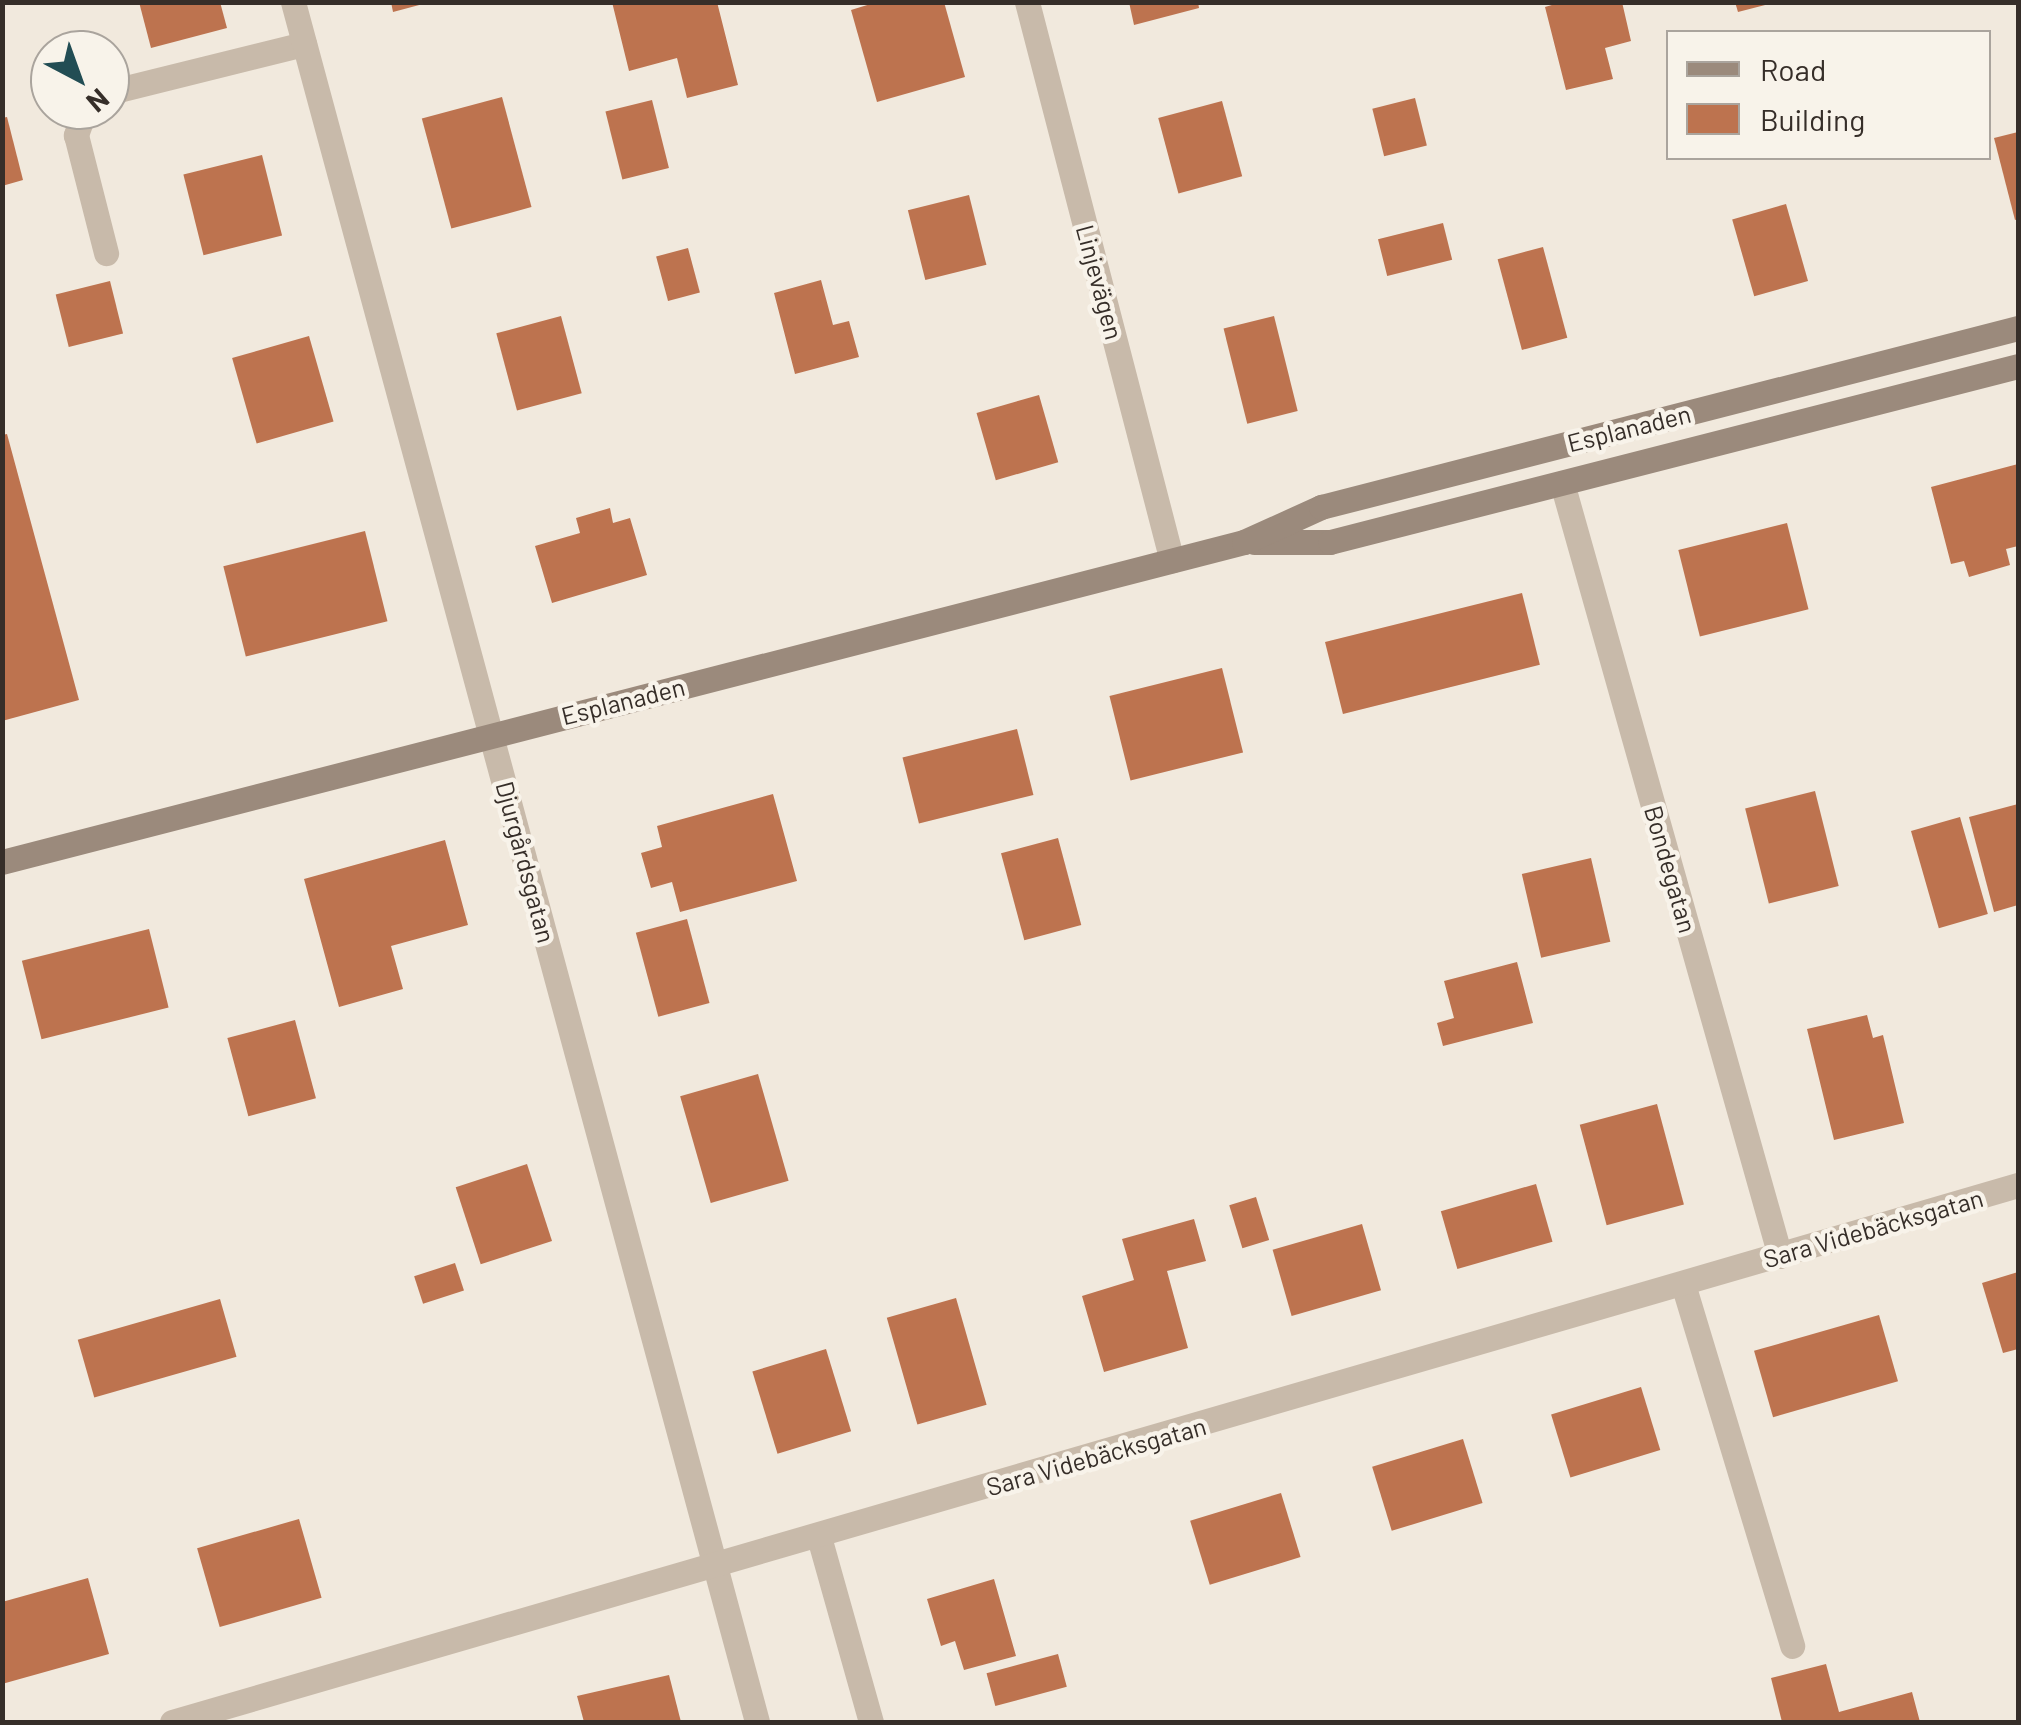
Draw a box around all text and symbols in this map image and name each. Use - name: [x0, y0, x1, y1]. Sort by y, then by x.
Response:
- north arrow: [30, 30, 130, 130]
- legend: [1666, 30, 1991, 160]
- text: Road: [1760, 51, 1826, 87]
- text: N: [80, 82, 117, 120]
- text: Building: [1760, 101, 1865, 137]
- street label: Linjevägen: [1070, 221, 1130, 343]
- street label: Esplanaden: [1564, 398, 1694, 458]
- street label: Esplanaden: [558, 671, 688, 731]
- street label: Djurgårdsgatan: [490, 778, 562, 946]
- street label: Bondegatan: [1639, 802, 1703, 936]
- street label: Sara Videbäcksgatan: [1760, 1182, 1986, 1274]
- street label: Sara Videbäcksgatan: [983, 1410, 1209, 1502]

